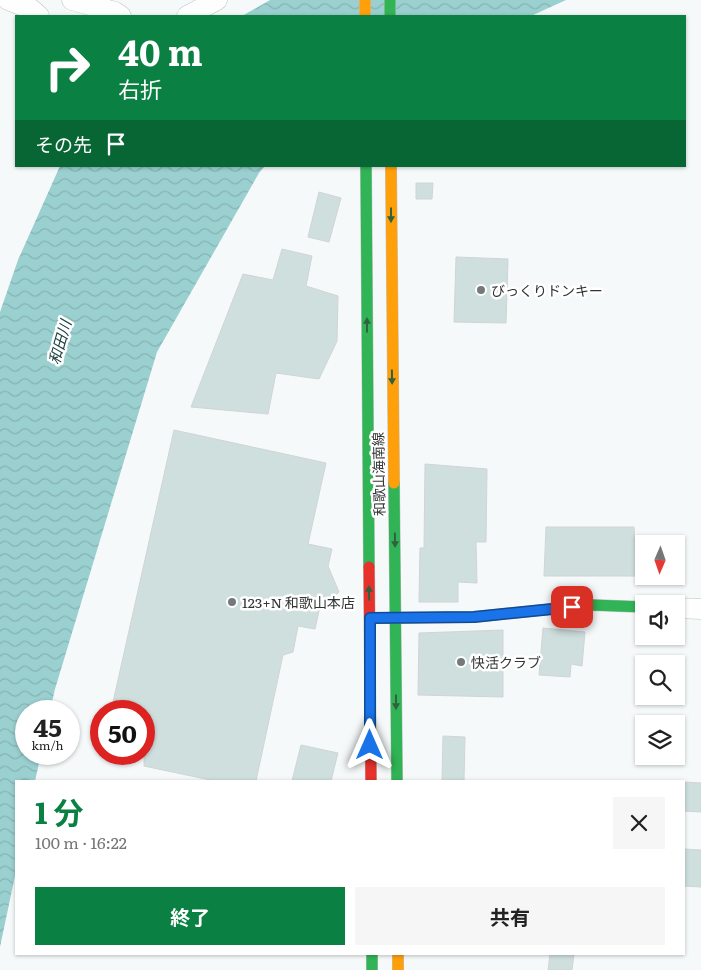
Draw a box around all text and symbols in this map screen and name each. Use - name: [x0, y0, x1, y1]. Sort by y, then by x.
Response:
- text: 40 m: [118, 25, 203, 77]
- icon: right: [35, 35, 100, 100]
- text: 右折: [118, 72, 162, 105]
- text: その先: [35, 130, 92, 158]
- icon: arrive: [102, 130, 130, 158]
- one-way arrow: [387, 207, 395, 223]
- place label: びっくりドンキー: [491, 280, 603, 300]
- marker: びっくりドンキー: [475, 284, 487, 296]
- water label: 和田川: [42, 315, 77, 367]
- one-way arrow: [363, 317, 371, 333]
- one-way arrow: [388, 370, 396, 386]
- street label: 和歌山海南線: [367, 432, 389, 516]
- one-way arrow: [391, 532, 399, 548]
- north arrow: [635, 535, 685, 585]
- map controls: [635, 535, 685, 765]
- one-way arrow: [365, 584, 373, 600]
- pin: [551, 586, 593, 628]
- place label: 123+N 和歌山本店: [242, 592, 355, 612]
- icon: arrive: [558, 593, 586, 621]
- button: sound: [635, 595, 685, 645]
- marker: 123+N 和歌山本店: [226, 596, 238, 608]
- place label: 快活クラブ: [471, 652, 541, 672]
- button: search: [635, 655, 685, 705]
- marker: 快活クラブ: [455, 656, 467, 668]
- one-way arrow: [392, 695, 400, 711]
- speed limit sign: 50: [90, 700, 155, 765]
- text: 45: [33, 708, 62, 745]
- button: layers: [635, 715, 685, 765]
- position arrow: [343, 718, 395, 770]
- text: km/h: [32, 736, 63, 754]
- text: 1 分: [35, 789, 83, 833]
- button: close: [613, 797, 665, 849]
- text: 100 m · 16:22: [35, 830, 127, 854]
- button: 終了: [35, 887, 345, 945]
- button: 共有: [355, 887, 665, 945]

